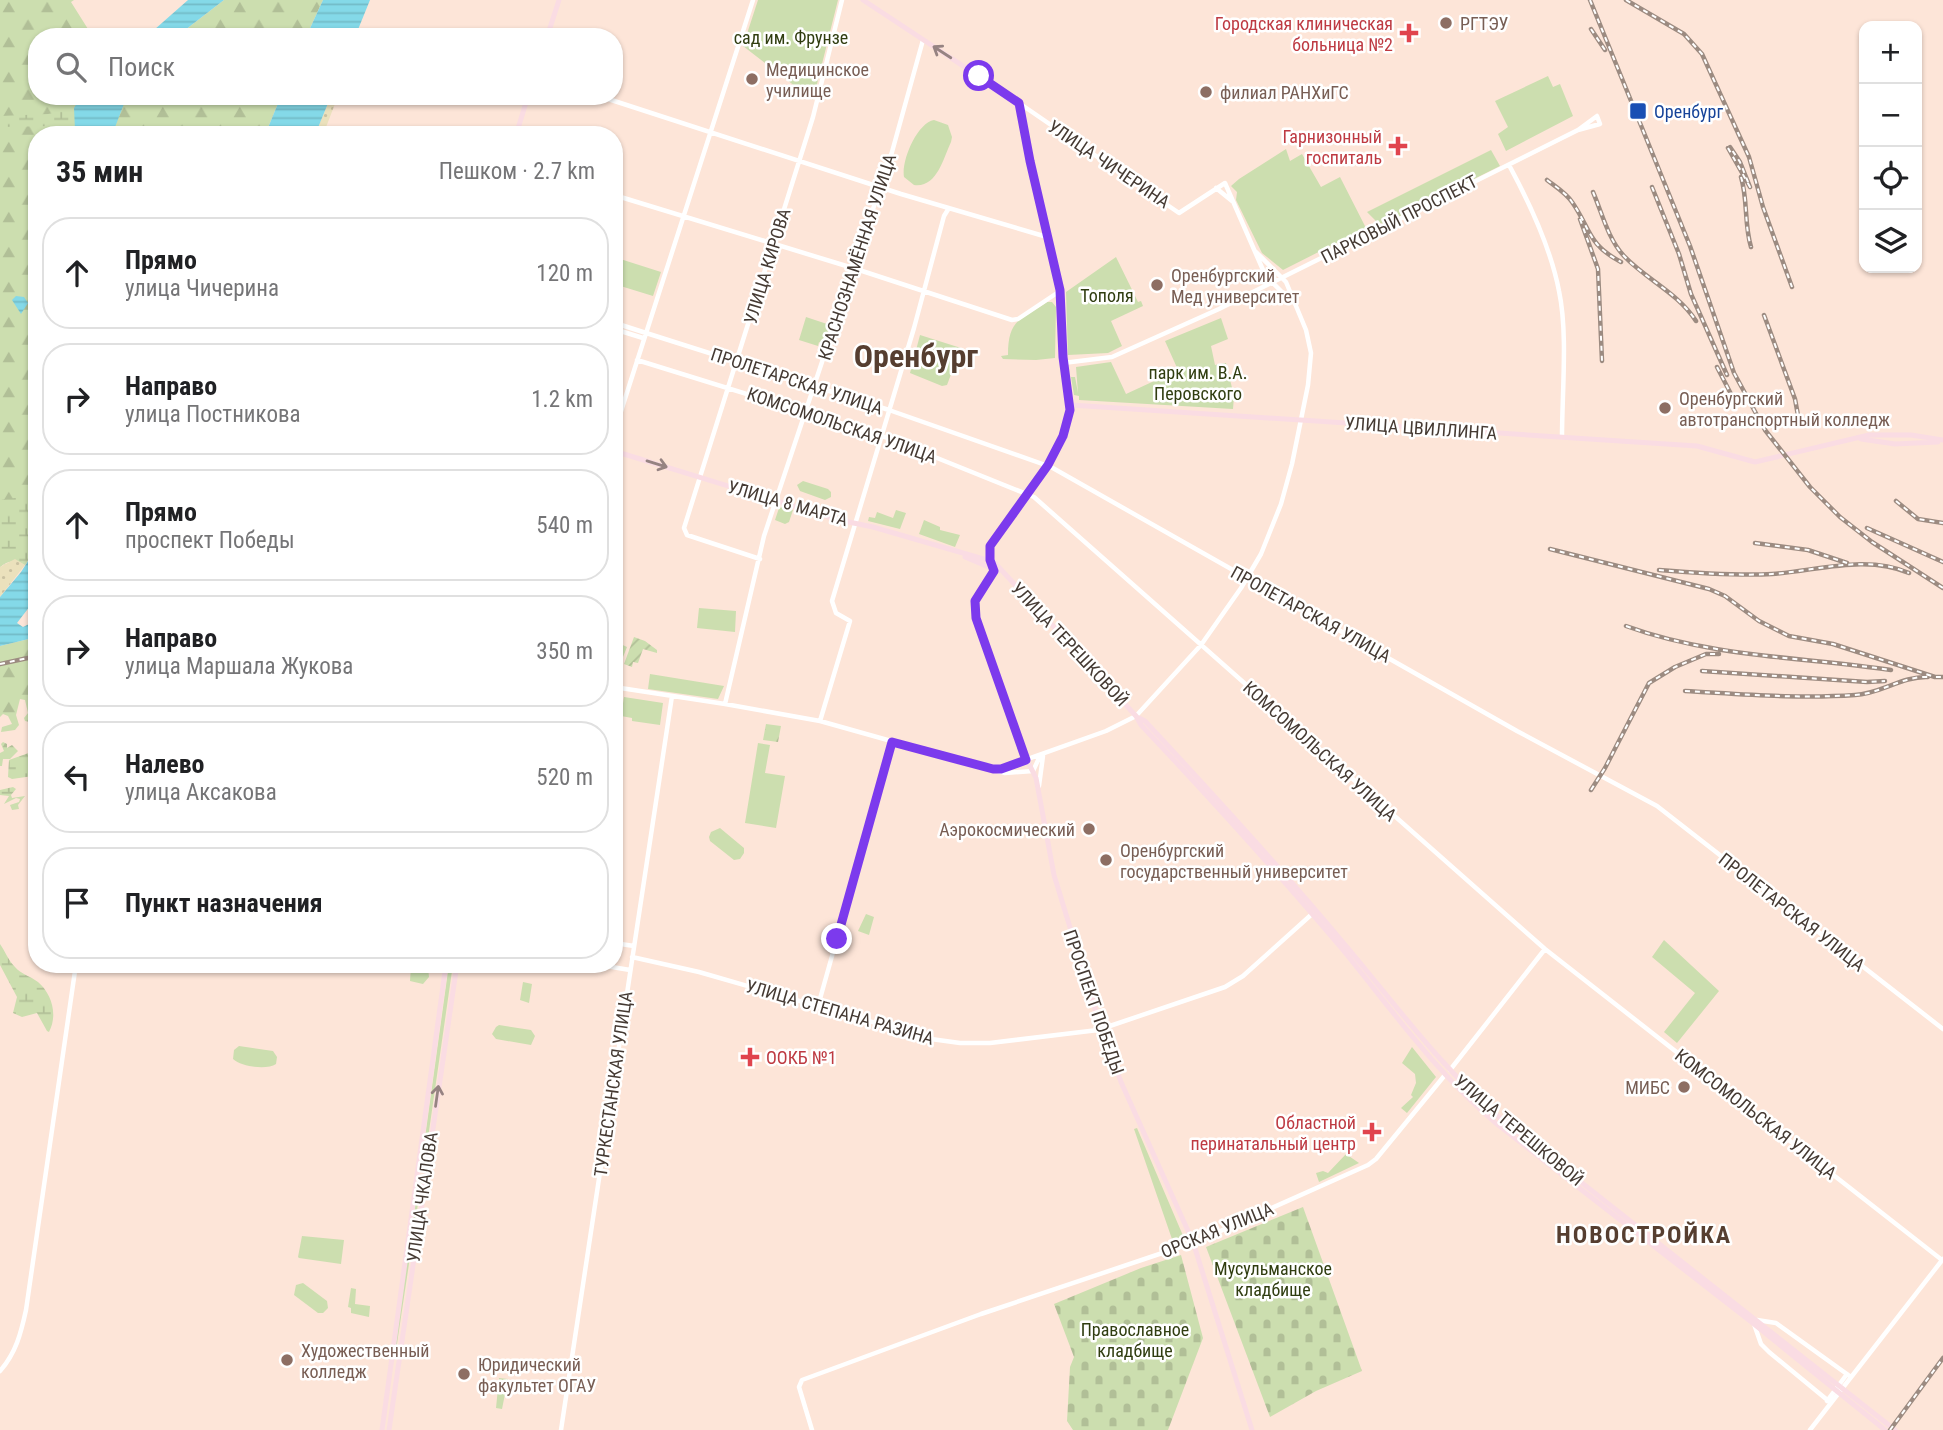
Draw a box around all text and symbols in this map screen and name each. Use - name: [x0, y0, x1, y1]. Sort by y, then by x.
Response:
- place label: Городская клиническая больница №2: [1215, 13, 1393, 55]
- place label: РГТЭУ: [1460, 13, 1509, 34]
- marker: РГТЭУ: [1438, 15, 1454, 31]
- map controls: [1859, 21, 1922, 273]
- button: +: [1859, 21, 1922, 84]
- marker: Городская клиническая больница №2: [1399, 23, 1419, 43]
- park label: сад им. Фрунзе: [734, 27, 848, 48]
- search box: [28, 28, 623, 105]
- one-way arrow: [933, 45, 952, 59]
- icon: search: [52, 48, 90, 86]
- text: Поиск: [108, 52, 175, 82]
- place label: Медицинское училище: [766, 59, 869, 101]
- route start: [963, 60, 994, 91]
- marker: Медицинское училище: [744, 71, 760, 87]
- place label: филиал РАНХиГС: [1220, 82, 1349, 103]
- marker: филиал РАНХиГС: [1198, 84, 1214, 100]
- button: −: [1859, 84, 1922, 147]
- marker: Оренбург: [1628, 101, 1648, 121]
- place label: Оренбург: [1654, 101, 1723, 122]
- street label: УЛИЦА ЧИЧЕРИНА: [1044, 116, 1174, 213]
- place label: Гарнизонный госпиталь: [1282, 126, 1382, 168]
- marker: Гарнизонный госпиталь: [1388, 136, 1408, 156]
- button: locate: [1859, 147, 1922, 210]
- street label: КРАСНОЗНАМЁННАЯ УЛИЦА: [814, 151, 900, 363]
- text: 35 мин: [56, 154, 143, 189]
- text: Пешком · 2.7 km: [439, 158, 595, 185]
- street label: ПАРКОВЫЙ ПРОСПЕКТ: [1317, 170, 1481, 268]
- street label: УЛИЦА КИРОВА: [739, 205, 795, 326]
- button: layers: [1859, 210, 1922, 273]
- text: Прямо: [125, 245, 197, 275]
- icon: ahead: [58, 254, 96, 292]
- text: 120 m: [536, 260, 593, 287]
- place label: Оренбургский Мед университет: [1171, 265, 1300, 307]
- text: улица Чичерина: [125, 275, 279, 302]
- marker: Оренбургский Мед университет: [1149, 277, 1165, 293]
- park label: Тополя: [1080, 285, 1134, 306]
- district label: Оренбург: [854, 337, 978, 375]
- street label: ПРОЛЕТАРСКАЯ УЛИЦА: [708, 343, 886, 419]
- park label: парк им. В.А. Перовского: [1149, 362, 1247, 404]
- text: Направо: [125, 371, 217, 401]
- icon: right: [58, 380, 96, 418]
- street label: КОМСОМОЛЬСКАЯ УЛИЦА: [744, 383, 940, 468]
- text: 1.2 km: [531, 386, 593, 413]
- place label: Оренбургский автотранспортный колледж: [1679, 388, 1890, 430]
- marker: Оренбургский автотранспортный колледж: [1657, 400, 1673, 416]
- text: улица Постникова: [125, 401, 301, 428]
- street label: УЛИЦА ЦВИЛЛИНГА: [1344, 412, 1498, 444]
- one-way arrow: [646, 459, 668, 472]
- street label: УЛИЦА 8 МАРТА: [726, 476, 851, 530]
- text: Прямо: [125, 497, 197, 527]
- icon: ahead: [58, 506, 96, 544]
- text: 540 m: [536, 512, 593, 539]
- text: проспект Победы: [125, 527, 295, 554]
- street label: ПРОЛЕТАРСКАЯ УЛИЦА: [1227, 561, 1395, 667]
- street label: УЛИЦА ТЕРЕШКОВОЙ: [1007, 578, 1133, 710]
- text: Направо: [125, 623, 217, 653]
- icon: right: [58, 632, 96, 670]
- text: 350 m: [536, 638, 593, 665]
- text: улица Маршала Жукова: [125, 653, 353, 680]
- street label: КОМСОМОЛЬСКАЯ УЛИЦА: [1239, 677, 1401, 826]
- text: Налево: [125, 749, 205, 779]
- icon: left: [58, 758, 96, 796]
- text: 520 m: [536, 764, 593, 791]
- text: улица Аксакова: [125, 779, 277, 806]
- place label: Аэрокосмический: [939, 819, 1075, 840]
- marker: Аэрокосмический: [1081, 821, 1097, 837]
- place label: Оренбургский государственный университет: [1120, 840, 1348, 882]
- street label: ПРОЛЕТАРСКАЯ УЛИЦА: [1715, 848, 1870, 976]
- marker: Оренбургский государственный университет: [1098, 852, 1114, 868]
- icon: arrive: [58, 884, 96, 922]
- text: Пункт назначения: [125, 888, 323, 918]
- route end: [821, 923, 852, 954]
- street label: ПРОСПЕКТ ПОБЕДЫ: [1059, 927, 1129, 1077]
- street label: УЛИЦА СТЕПАНА РАЗИНА: [743, 975, 937, 1049]
- street label: ТУРКЕСТАНСКАЯ УЛИЦА: [590, 989, 636, 1178]
- street label: КОМСОМОЛЬСКАЯ УЛИЦА: [1671, 1044, 1841, 1184]
- marker: ООКБ №1: [740, 1047, 760, 1067]
- place label: ООКБ №1: [766, 1047, 837, 1068]
- street label: УЛИЦА ТЕРЕШКОВОЙ: [1450, 1070, 1588, 1190]
- place label: МИБС: [1625, 1077, 1670, 1098]
- marker: МИБС: [1676, 1079, 1692, 1095]
- one-way arrow: [430, 1085, 443, 1108]
- place label: Областной перинатальный центр: [1191, 1112, 1356, 1154]
- marker: Областной перинатальный центр: [1362, 1122, 1382, 1142]
- street label: УЛИЦА ЧКАЛОВА: [402, 1130, 442, 1263]
- street label: ОРСКАЯ УЛИЦА: [1158, 1198, 1277, 1262]
- district label: НОВОСТРОЙКА: [1556, 1221, 1732, 1249]
- park label: Мусульманское кладбище: [1214, 1258, 1332, 1300]
- park label: Православное кладбище: [1081, 1319, 1189, 1361]
- place label: Художественный колледж: [301, 1340, 430, 1382]
- marker: Художественный колледж: [279, 1352, 295, 1368]
- place label: Юридический факультет ОГАУ: [478, 1354, 596, 1396]
- marker: Юридический факультет ОГАУ: [456, 1366, 472, 1382]

